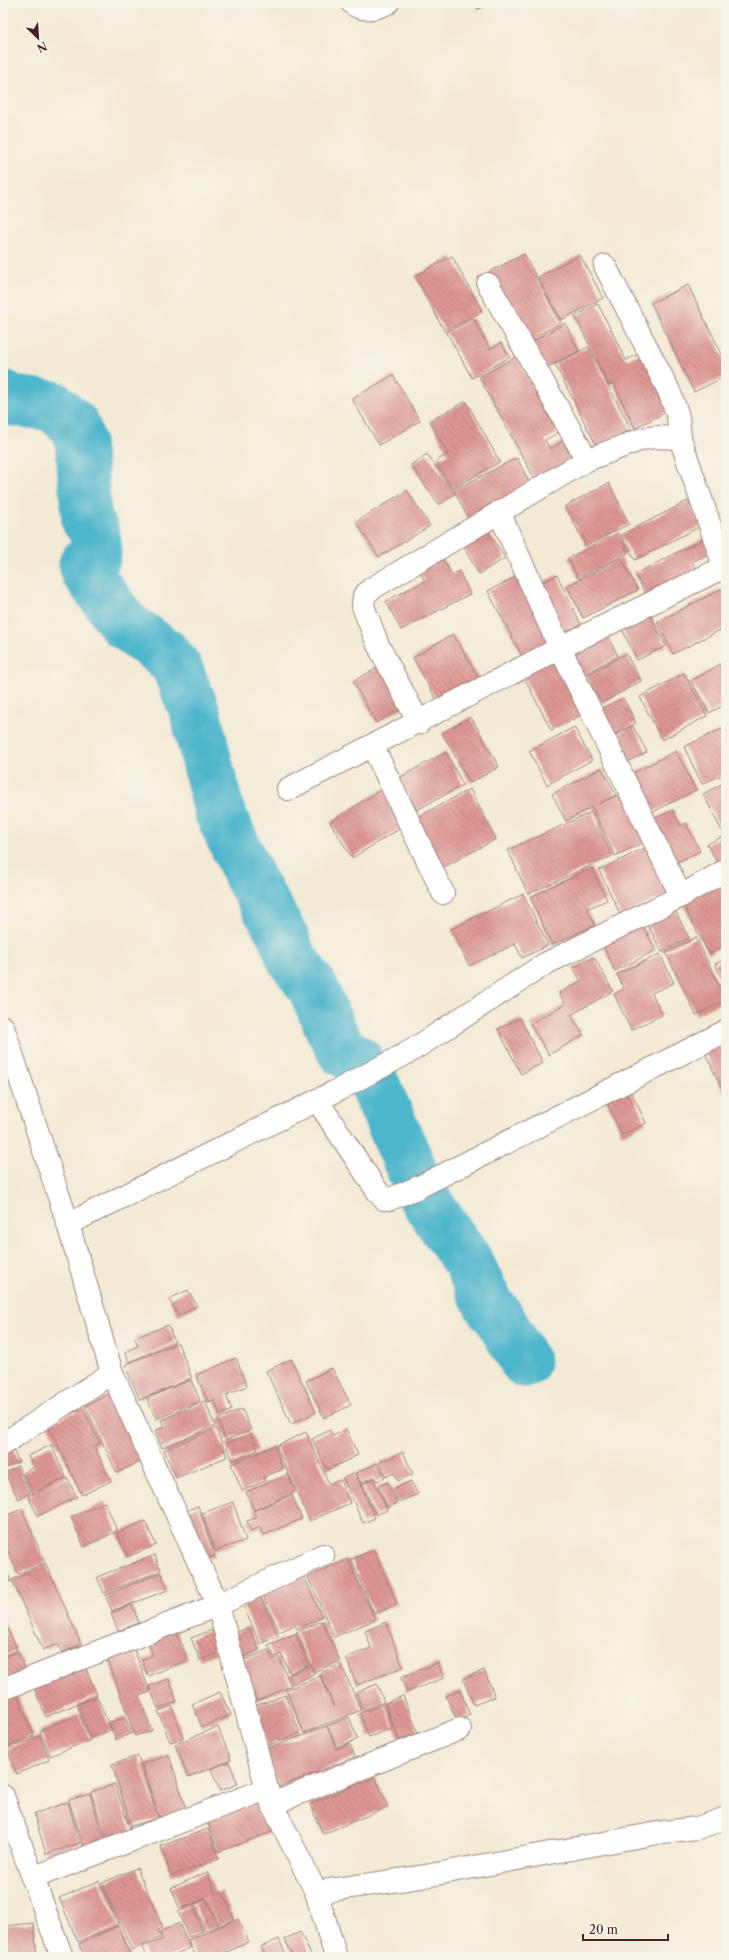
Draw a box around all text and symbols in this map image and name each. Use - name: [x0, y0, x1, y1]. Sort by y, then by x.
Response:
- north arrow: [18, 18, 58, 58]
- text: N: [35, 39, 50, 56]
- scale bar: [583, 1916, 668, 1942]
- text: 20 m: [589, 1922, 618, 1937]

